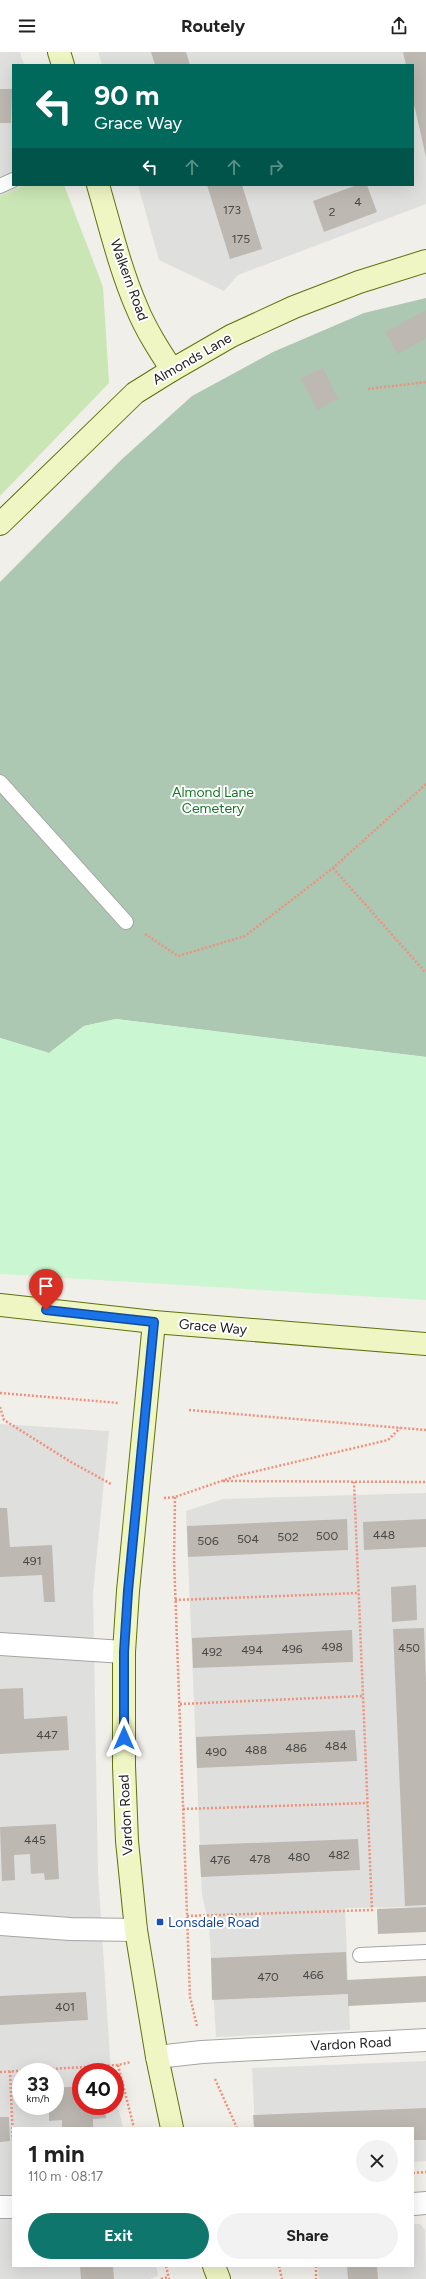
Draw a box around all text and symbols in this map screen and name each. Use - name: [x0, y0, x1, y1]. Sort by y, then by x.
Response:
- icon: menu: [16, 15, 38, 37]
- text: Routely: [181, 15, 245, 37]
- icon: share: [388, 15, 410, 37]
- text: 90 m: [94, 78, 159, 112]
- icon: left: [28, 80, 80, 132]
- text: Grace Way: [94, 112, 182, 134]
- icon: left: [139, 156, 161, 178]
- icon: ahead: [181, 156, 203, 178]
- icon: ahead: [223, 156, 245, 178]
- icon: right: [265, 156, 287, 178]
- house number: 4: [354, 195, 362, 209]
- house number: 173: [223, 203, 241, 217]
- house number: 2: [329, 205, 335, 219]
- house number: 175: [232, 232, 250, 246]
- street label: Walkern Road: [106, 237, 152, 323]
- street label: Almonds Lane: [149, 329, 235, 388]
- park label: Almond Lane Cemetery: [172, 784, 254, 817]
- pin: [29, 1269, 63, 1310]
- icon: arrive: [35, 1275, 57, 1297]
- street label: Grace Way: [178, 1316, 248, 1339]
- house number: 448: [373, 1528, 395, 1542]
- house number: 500: [316, 1529, 338, 1543]
- house number: 502: [277, 1530, 299, 1544]
- house number: 504: [237, 1532, 260, 1546]
- house number: 506: [197, 1534, 219, 1548]
- house number: 491: [22, 1554, 42, 1568]
- house number: 498: [321, 1640, 343, 1654]
- house number: 450: [398, 1641, 420, 1655]
- house number: 496: [281, 1642, 303, 1656]
- house number: 494: [241, 1643, 263, 1657]
- house number: 492: [202, 1645, 222, 1659]
- position arrow: [103, 1717, 145, 1759]
- house number: 447: [36, 1728, 58, 1742]
- house number: 484: [325, 1739, 348, 1753]
- house number: 486: [285, 1741, 307, 1755]
- house number: 488: [245, 1743, 267, 1757]
- house number: 490: [205, 1745, 227, 1759]
- street label: Vardon Road: [115, 1774, 137, 1856]
- house number: 445: [24, 1833, 46, 1847]
- house number: 482: [328, 1848, 350, 1862]
- house number: 480: [288, 1850, 311, 1864]
- house number: 478: [249, 1852, 271, 1866]
- house number: 476: [210, 1853, 231, 1867]
- place label: Lonsdale Road: [168, 1914, 260, 1931]
- marker: Lonsdale Road: [155, 1917, 165, 1927]
- house number: 466: [302, 1968, 324, 1982]
- house number: 470: [257, 1970, 279, 1984]
- house number: 401: [55, 2000, 75, 2014]
- street label: Vardon Road: [310, 2033, 392, 2055]
- speed limit sign: 40: [72, 2063, 124, 2115]
- text: 33: [27, 2072, 49, 2096]
- text: km/h: [27, 2092, 49, 2105]
- text: 1 min: [28, 2139, 85, 2168]
- button: close: [356, 2140, 398, 2182]
- text: 110 m · 08:17: [28, 2169, 103, 2184]
- button: Exit: [28, 2213, 209, 2259]
- button: Share: [217, 2213, 398, 2259]

